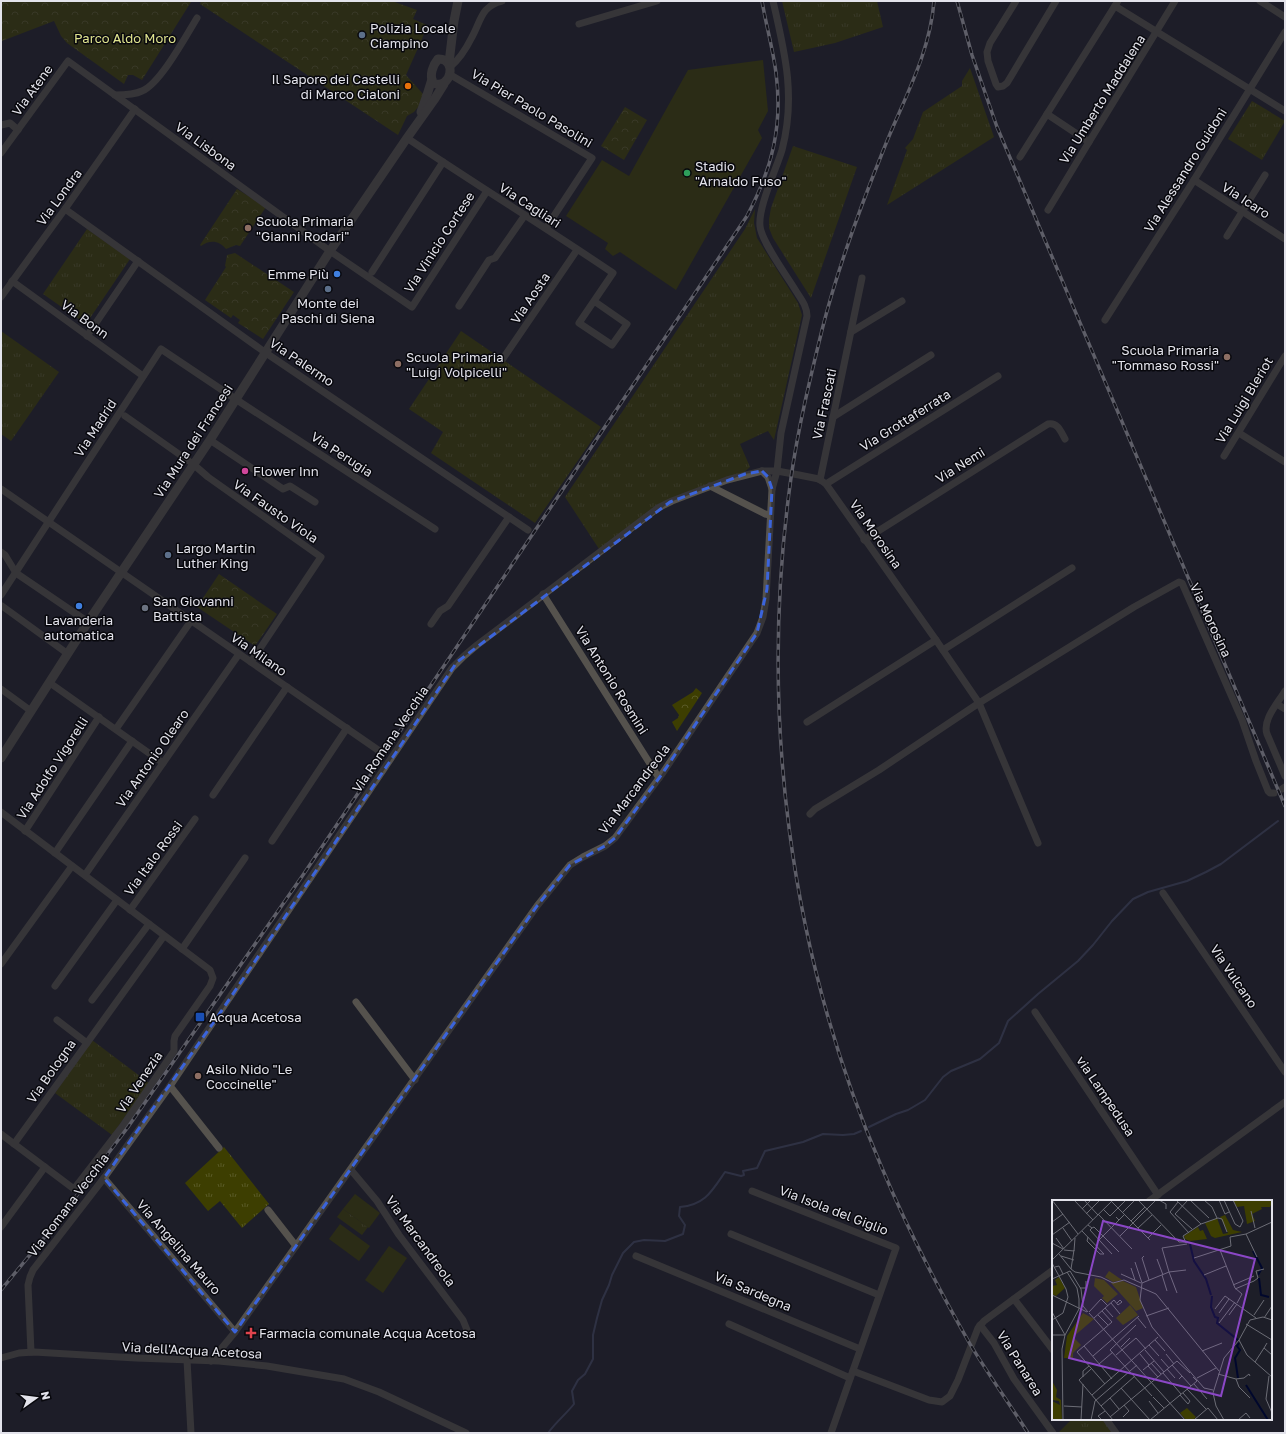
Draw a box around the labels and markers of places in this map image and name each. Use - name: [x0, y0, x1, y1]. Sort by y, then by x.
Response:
- place label: Polizia Locale Ciampino: [370, 20, 456, 51]
- marker: Polizia Locale Ciampino: [357, 30, 367, 40]
- place label: Il Sapore dei Castelli di Marco Cialoni: [271, 71, 400, 102]
- marker: Il Sapore dei Castelli di Marco Cialoni: [403, 81, 413, 91]
- place label: Stadio "Arnaldo Fuso": [695, 158, 786, 189]
- marker: Stadio "Arnaldo Fuso": [682, 168, 692, 178]
- place label: Scuola Primaria "Gianni Rodari": [256, 213, 354, 244]
- marker: Scuola Primaria "Gianni Rodari": [243, 223, 253, 233]
- place label: Emme Più: [267, 266, 329, 282]
- marker: Emme Più: [332, 269, 342, 279]
- marker: Monte dei Paschi di Siena: [323, 284, 333, 294]
- place label: Monte dei Paschi di Siena: [281, 295, 375, 326]
- place label: Scuola Primaria "Tommaso Rossi": [1112, 342, 1219, 373]
- place label: Scuola Primaria "Luigi Volpicelli": [406, 349, 507, 380]
- marker: Scuola Primaria "Tommaso Rossi": [1222, 352, 1232, 362]
- marker: Scuola Primaria "Luigi Volpicelli": [393, 359, 403, 369]
- place label: Flower Inn: [253, 463, 319, 479]
- marker: Flower Inn: [240, 466, 250, 476]
- place label: Largo Martin Luther King: [176, 540, 255, 571]
- marker: Largo Martin Luther King: [163, 550, 173, 560]
- place label: San Giovanni Battista: [153, 593, 234, 624]
- marker: Lavanderia automatica: [74, 601, 84, 611]
- marker: San Giovanni Battista: [140, 603, 150, 613]
- place label: Lavanderia automatica: [44, 612, 114, 643]
- place label: Acqua Acetosa: [209, 1009, 302, 1025]
- marker: Acqua Acetosa: [194, 1011, 206, 1023]
- place label: Asilo Nido "Le Coccinelle": [206, 1061, 292, 1092]
- marker: Asilo Nido "Le Coccinelle": [193, 1071, 203, 1081]
- place label: Farmacia comunale Acqua Acetosa: [259, 1325, 476, 1341]
- marker: Farmacia comunale Acqua Acetosa: [246, 1328, 256, 1338]

